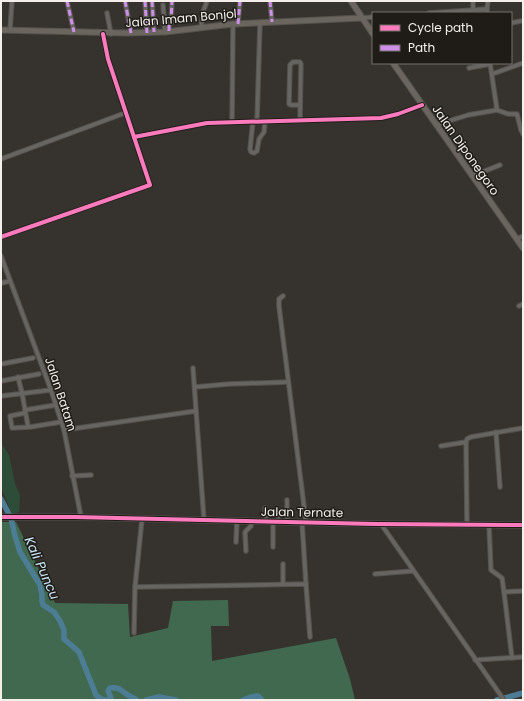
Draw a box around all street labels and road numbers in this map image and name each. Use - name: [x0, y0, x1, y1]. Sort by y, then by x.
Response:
- street label: Jalan Imam Bonjol: [125, 5, 237, 31]
- street label: Jalan Diponegoro: [428, 101, 504, 199]
- street label: Jalan Batam: [41, 355, 81, 433]
- street label: Jalan Ternate: [261, 503, 343, 521]

